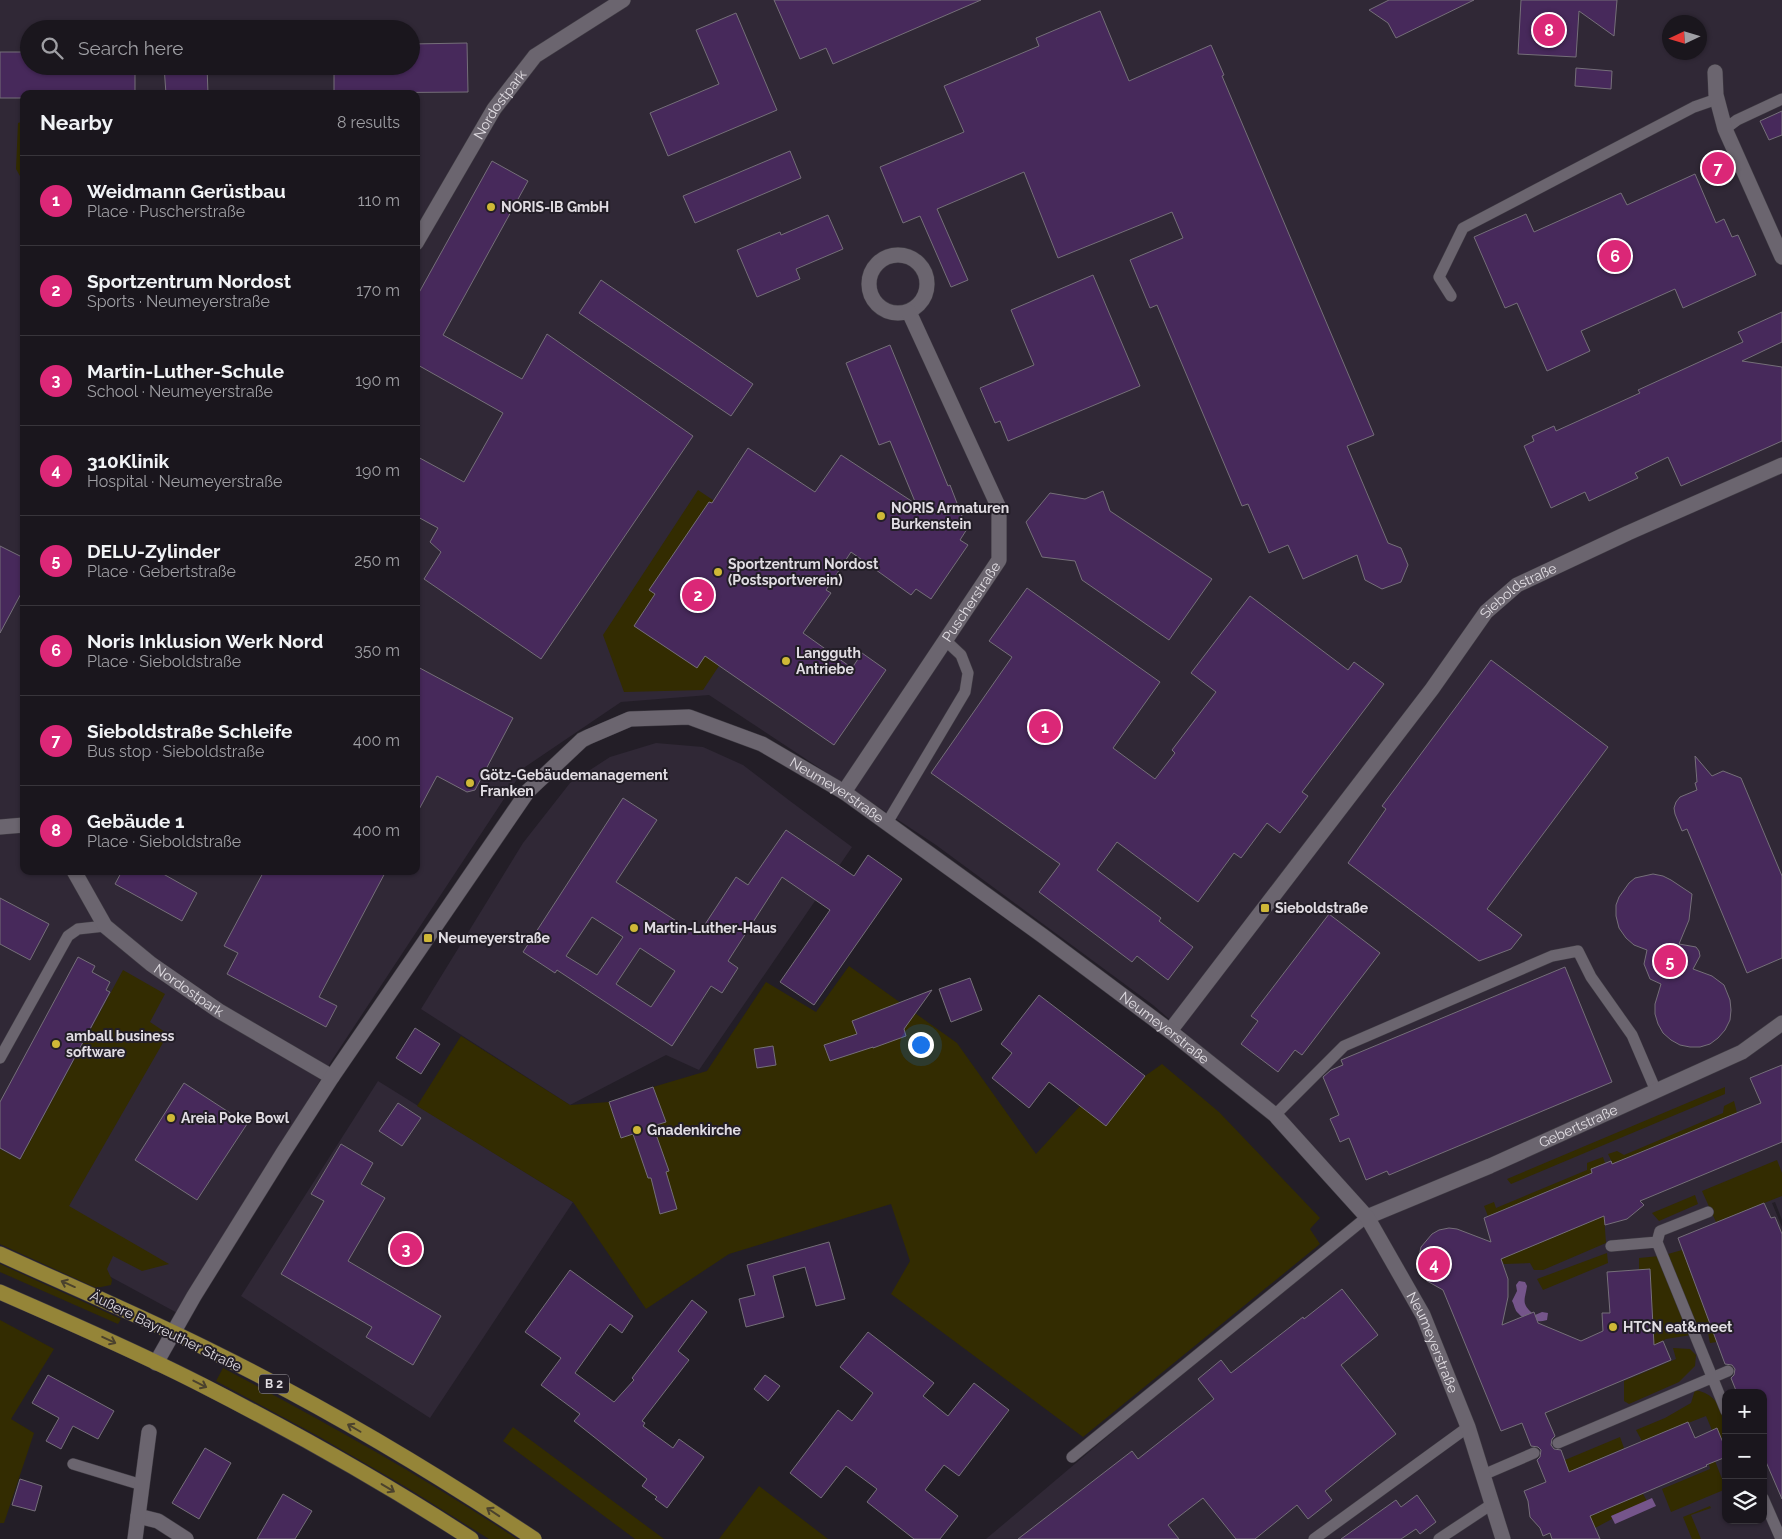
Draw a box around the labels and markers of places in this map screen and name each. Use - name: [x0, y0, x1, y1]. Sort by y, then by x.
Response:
- pin: 8: [1533, 11, 1565, 49]
- pin: 7: [1702, 149, 1734, 187]
- place label: NORIS-IB GmbH: [501, 199, 609, 215]
- marker: NORIS-IB GmbH: [485, 201, 497, 213]
- pin: 6: [1599, 237, 1631, 275]
- place label: NORIS Armaturen Burkenstein: [891, 500, 1009, 532]
- marker: NORIS Armaturen Burkenstein: [875, 510, 887, 522]
- place label: Sportzentrum Nordost (Postsportverein): [728, 556, 879, 588]
- marker: Sportzentrum Nordost (Postsportverein): [712, 566, 724, 578]
- pin: 2: [682, 576, 714, 614]
- place label: Langguth Antriebe: [796, 645, 861, 677]
- marker: Langguth Antriebe: [780, 655, 792, 667]
- pin: 1: [1029, 708, 1061, 746]
- place label: Götz-Gebäudemanagement Franken: [480, 767, 669, 799]
- marker: Götz-Gebäudemanagement Franken: [464, 777, 476, 789]
- place label: Sieboldstraße: [1275, 900, 1369, 916]
- marker: Sieboldstraße: [1259, 902, 1271, 914]
- place label: Martin-Luther-Haus: [644, 920, 777, 936]
- marker: Martin-Luther-Haus: [628, 922, 640, 934]
- place label: Neumeyerstraße: [438, 930, 551, 946]
- marker: Neumeyerstraße: [422, 932, 434, 944]
- pin: 5: [1654, 942, 1686, 980]
- place label: amball business software: [66, 1028, 175, 1060]
- marker: amball business software: [50, 1038, 62, 1050]
- place label: Areia Poke Bowl: [181, 1110, 290, 1126]
- marker: Areia Poke Bowl: [165, 1112, 177, 1124]
- place label: Gnadenkirche: [647, 1122, 742, 1138]
- marker: Gnadenkirche: [631, 1124, 643, 1136]
- pin: 3: [390, 1230, 422, 1268]
- pin: 4: [1418, 1245, 1450, 1283]
- place label: HTCN eat&meet: [1623, 1319, 1733, 1335]
- marker: HTCN eat&meet: [1607, 1321, 1619, 1333]

